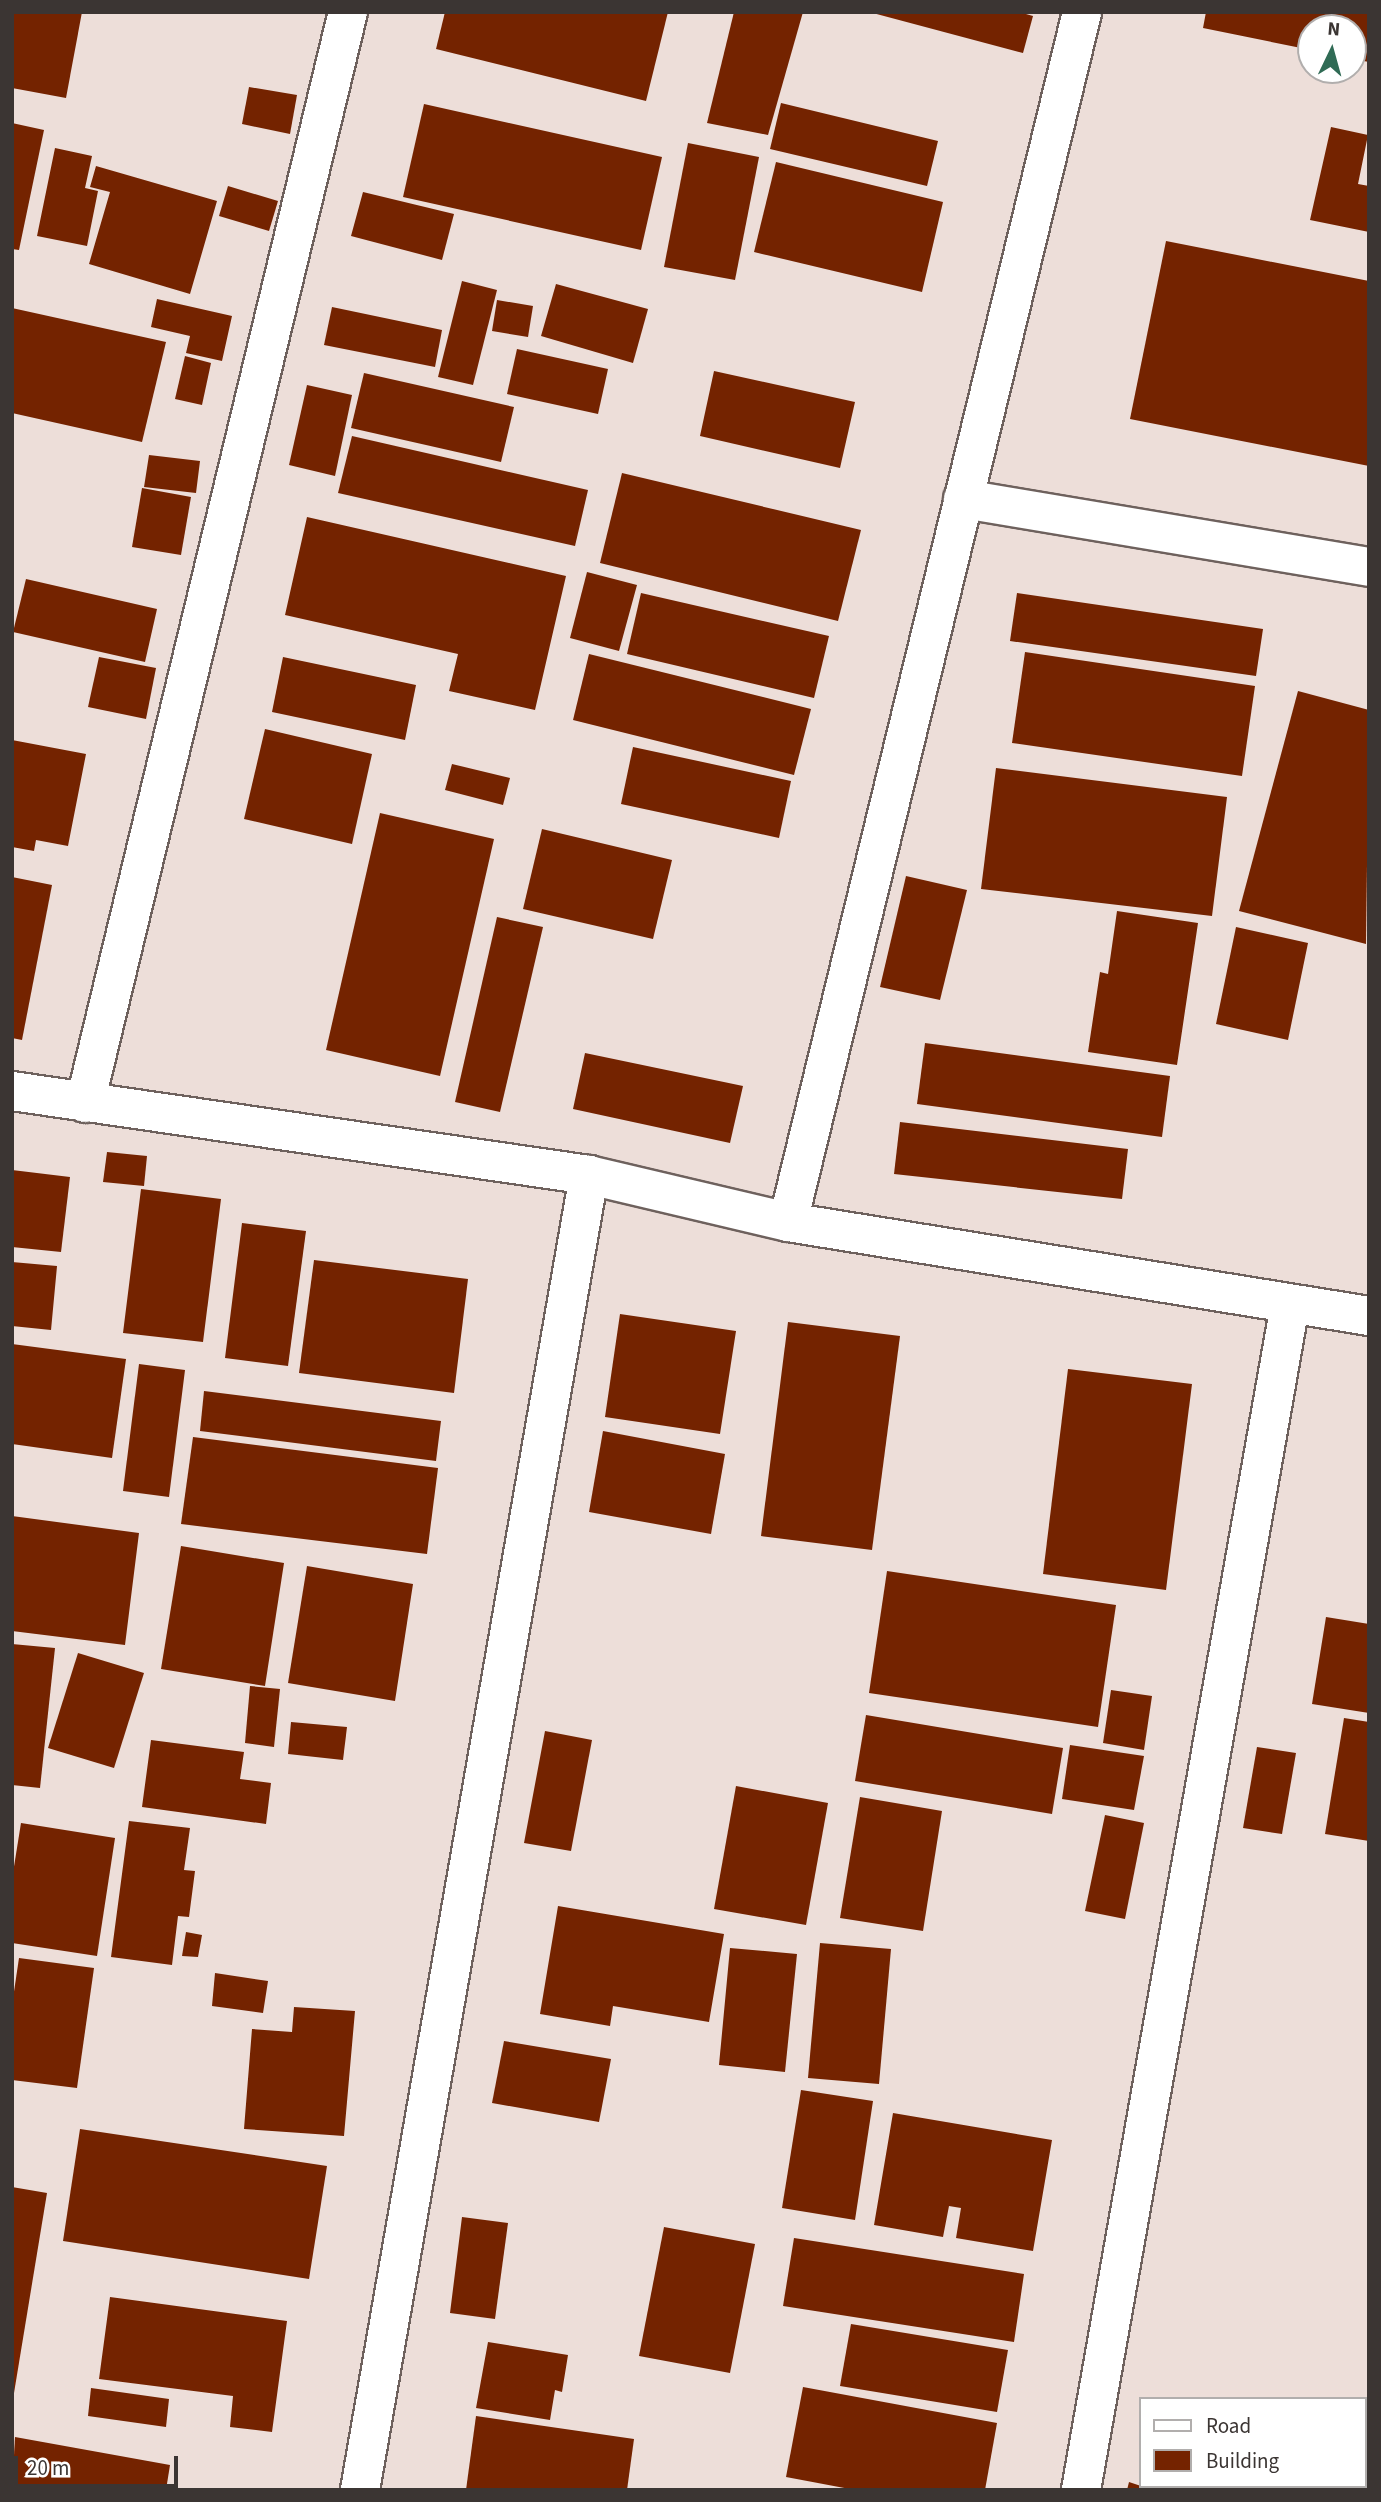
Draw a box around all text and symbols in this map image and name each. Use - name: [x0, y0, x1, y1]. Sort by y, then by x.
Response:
- north arrow: [1297, 14, 1367, 84]
- text: N: [1326, 16, 1341, 44]
- legend: [1140, 2397, 1367, 2488]
- text: Road: [1206, 2411, 1251, 2441]
- scale bar: [18, 2442, 182, 2486]
- text: Building: [1206, 2446, 1279, 2476]
- text: 20 m: [27, 2453, 69, 2483]

